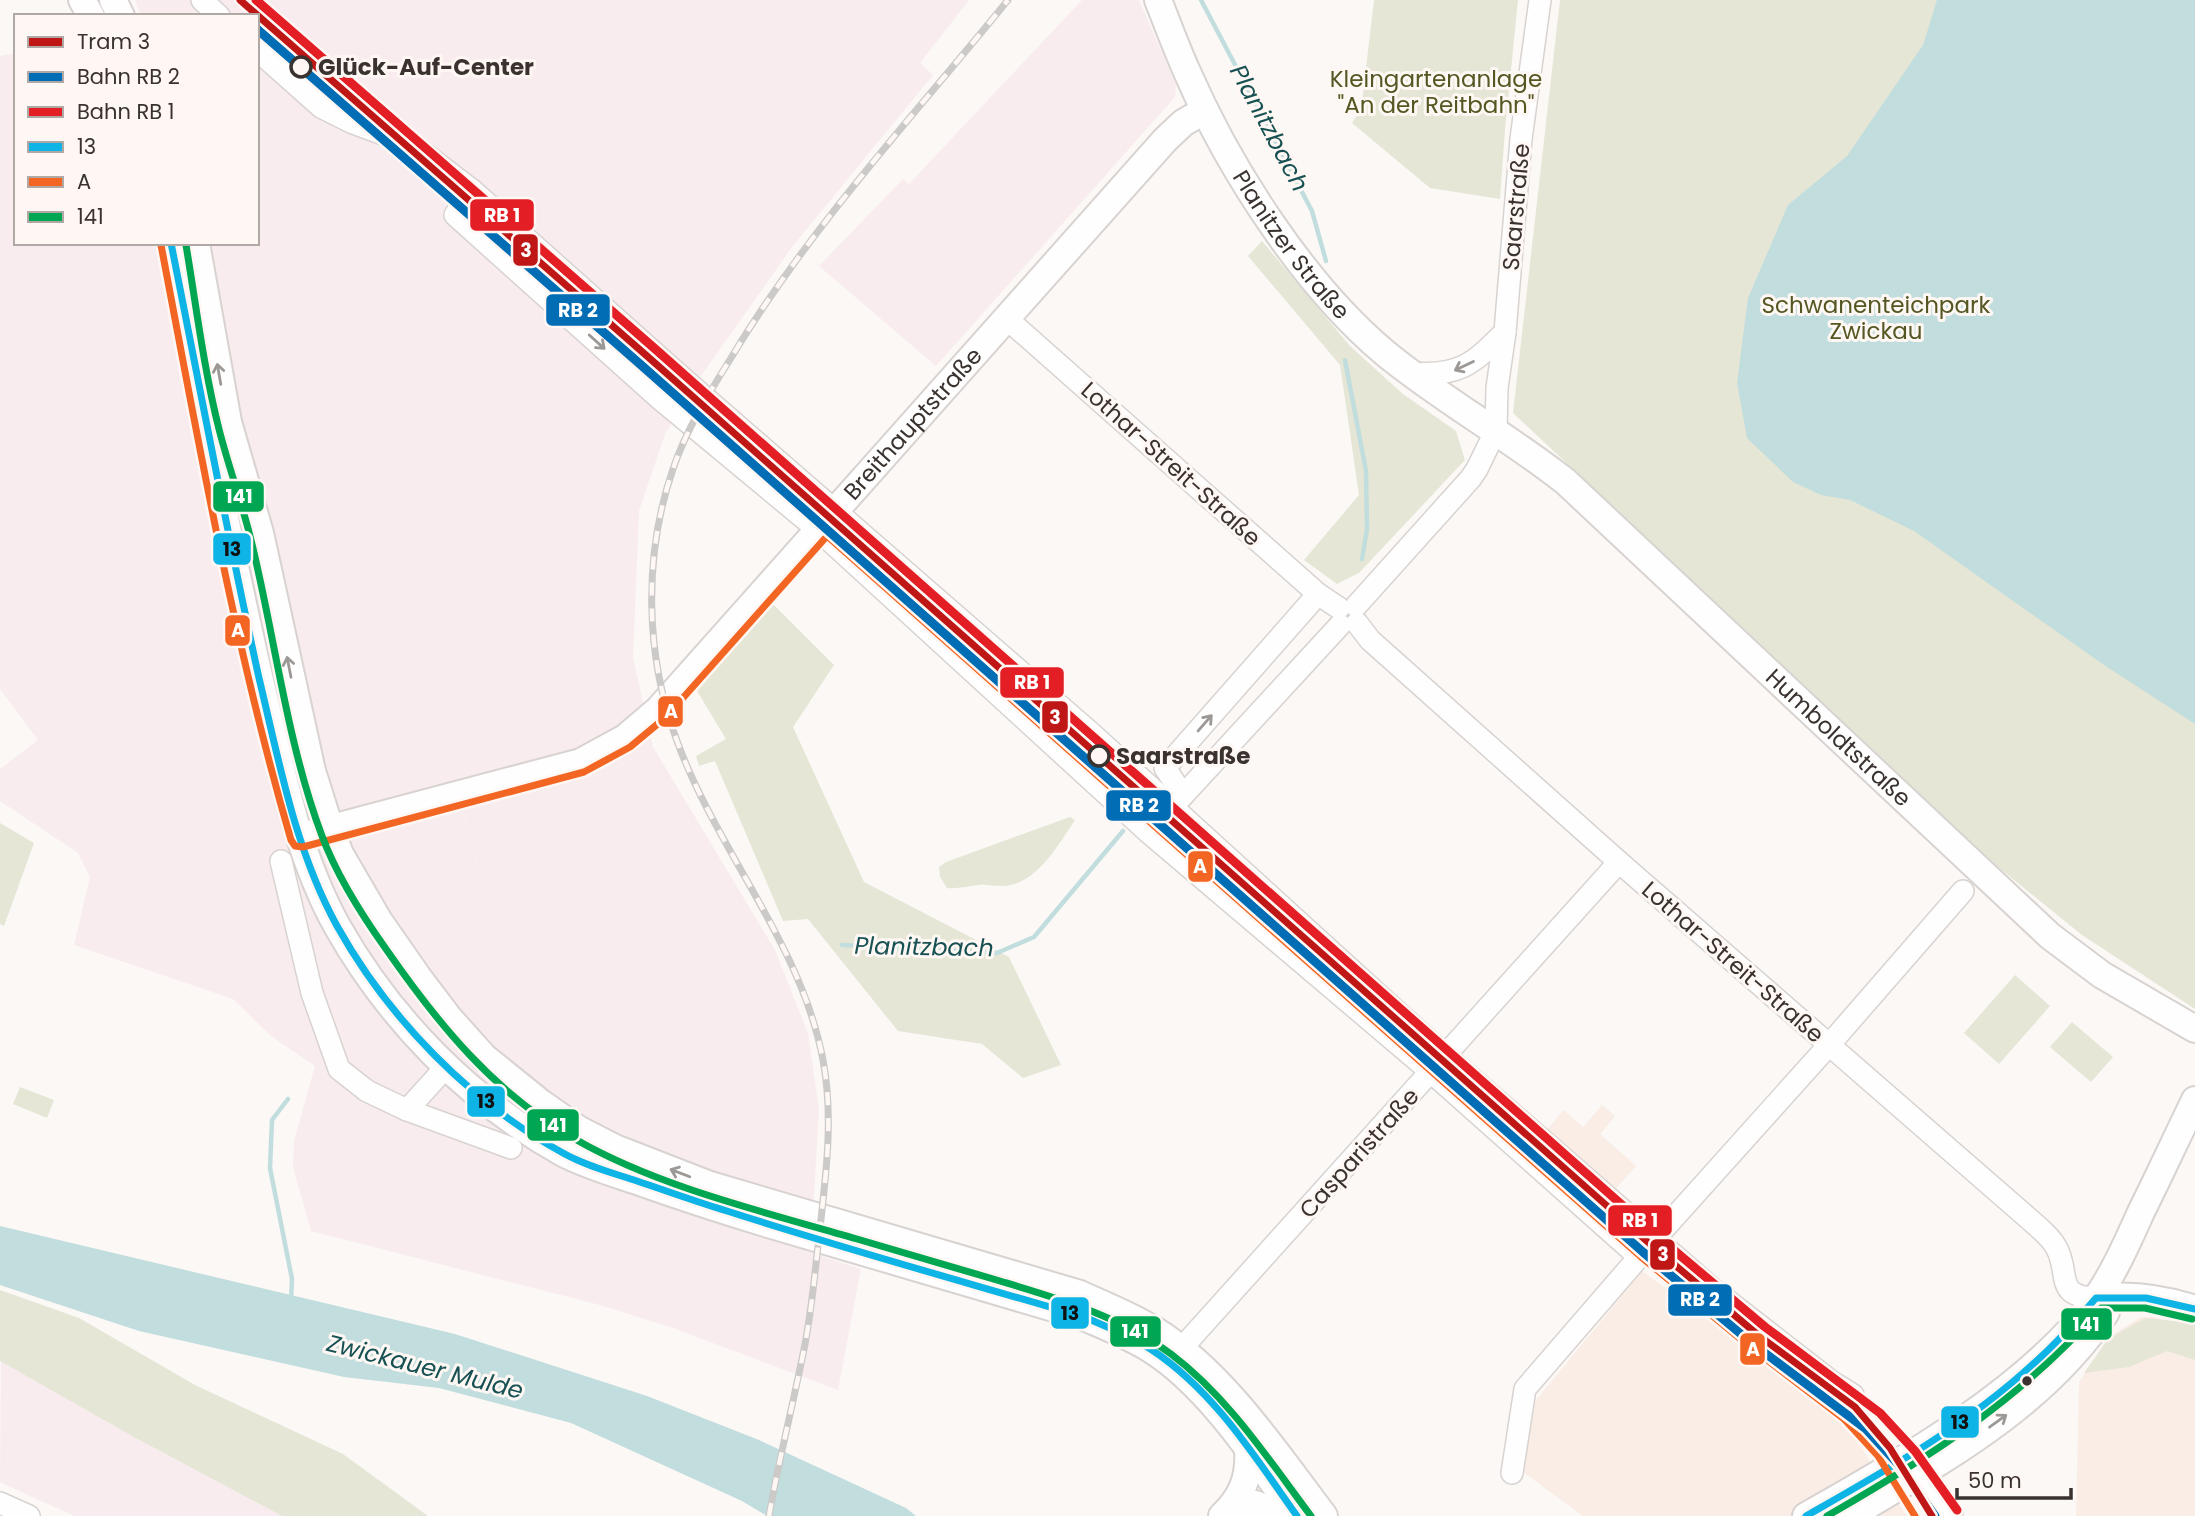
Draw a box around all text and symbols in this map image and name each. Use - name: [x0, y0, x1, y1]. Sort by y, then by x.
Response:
- legend: [14, 14, 259, 245]
- text: Tram 3: [77, 27, 150, 56]
- place label: Glück-Auf-Center: [318, 51, 534, 83]
- marker: Glück-Auf-Center: [290, 56, 312, 78]
- water label: Planitzbach: [1222, 59, 1317, 197]
- text: Bahn RB 2: [77, 62, 180, 91]
- park label: Kleingartenanlage "An der Reitbahn": [1330, 63, 1542, 121]
- text: Bahn RB 1: [77, 97, 175, 126]
- text: 13: [77, 132, 96, 161]
- street label: Saarstraße: [1494, 142, 1538, 272]
- street label: Planitzer Straße: [1225, 164, 1357, 326]
- text: A: [77, 167, 91, 196]
- line badge: RB 1: [469, 198, 535, 232]
- text: 141: [77, 202, 104, 231]
- text: RB 1: [484, 202, 520, 229]
- line badge: 3: [512, 233, 539, 267]
- text: 3: [520, 237, 532, 264]
- park label: Schwanenteichpark Zwickau: [1762, 289, 1991, 347]
- line badge: RB 2: [545, 293, 611, 327]
- text: RB 2: [558, 297, 598, 324]
- one-way arrow: [588, 334, 606, 350]
- street label: Breithauptstraße: [836, 340, 989, 507]
- one-way arrow: [1454, 360, 1475, 373]
- one-way arrow: [212, 363, 226, 386]
- street label: Lothar-Streit-Straße: [1074, 375, 1268, 553]
- line badge: 141: [212, 480, 265, 513]
- text: 141: [225, 483, 253, 510]
- line badge: 13: [212, 532, 252, 566]
- text: 13: [223, 536, 241, 563]
- line badge: A: [224, 614, 251, 647]
- text: A: [231, 617, 245, 644]
- one-way arrow: [282, 656, 296, 679]
- street label: Humboldtstraße: [1759, 661, 1918, 814]
- line badge: RB 1: [999, 666, 1065, 699]
- text: RB 1: [1014, 669, 1050, 696]
- line badge: A: [657, 695, 684, 728]
- text: A: [664, 698, 678, 725]
- line badge: 3: [1041, 700, 1069, 734]
- text: 3: [1049, 704, 1061, 731]
- one-way arrow: [1197, 714, 1213, 732]
- place label: Saarstraße: [1116, 740, 1251, 772]
- marker: Saarstraße: [1088, 745, 1110, 767]
- line badge: RB 2: [1105, 789, 1172, 822]
- text: RB 2: [1119, 792, 1159, 819]
- line badge: A: [1187, 850, 1214, 883]
- text: A: [1193, 853, 1207, 880]
- street label: Lothar-Streit-Straße: [1635, 874, 1831, 1050]
- water label: Planitzbach: [854, 929, 994, 964]
- street label: Casparistraße: [1292, 1081, 1426, 1225]
- line badge: 13: [466, 1085, 506, 1118]
- text: 13: [477, 1088, 495, 1115]
- line badge: 141: [526, 1108, 580, 1142]
- text: 141: [539, 1112, 567, 1139]
- one-way arrow: [669, 1166, 691, 1179]
- line badge: RB 1: [1607, 1204, 1673, 1237]
- text: RB 1: [1622, 1207, 1658, 1234]
- line badge: 3: [1649, 1238, 1676, 1271]
- text: 3: [1657, 1241, 1669, 1268]
- line badge: RB 2: [1667, 1283, 1733, 1317]
- text: RB 2: [1680, 1286, 1720, 1313]
- line badge: 13: [1050, 1296, 1090, 1330]
- text: 13: [1061, 1300, 1079, 1327]
- line badge: 141: [2060, 1307, 2113, 1341]
- text: 141: [2072, 1311, 2100, 1338]
- line badge: 141: [1109, 1315, 1162, 1348]
- text: 141: [1121, 1318, 1149, 1345]
- water label: Zwickauer Mulde: [323, 1326, 527, 1407]
- line badge: A: [1739, 1332, 1766, 1366]
- text: A: [1746, 1336, 1760, 1363]
- unlabelled marker: [2020, 1374, 2034, 1388]
- line badge: 13: [1940, 1405, 1980, 1439]
- text: 13: [1951, 1409, 1969, 1436]
- one-way arrow: [1989, 1414, 2008, 1429]
- scale bar: [1957, 1456, 2071, 1500]
- text: 50 m: [1968, 1466, 2022, 1495]

